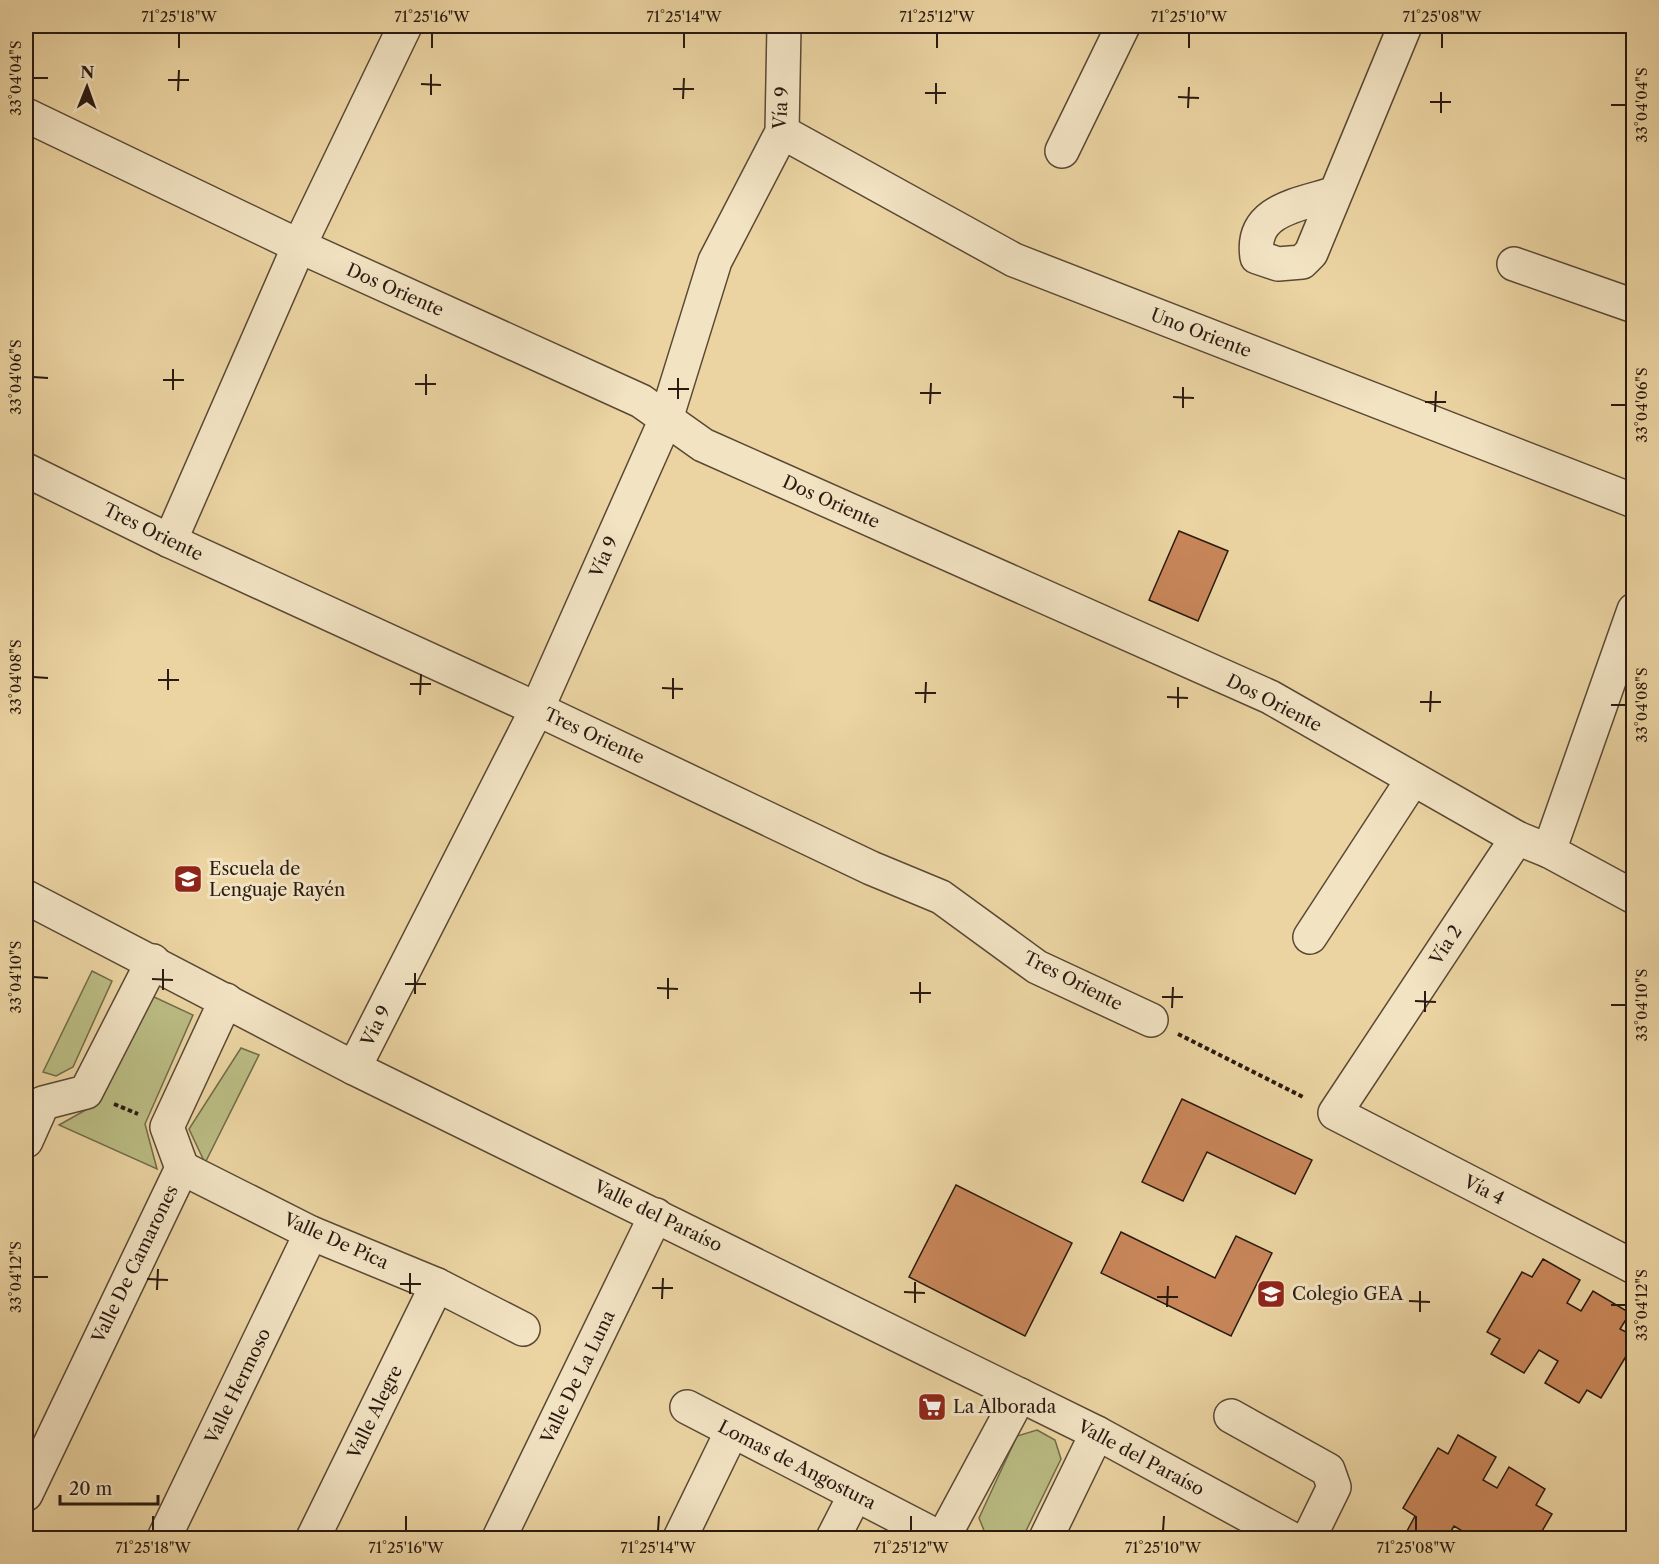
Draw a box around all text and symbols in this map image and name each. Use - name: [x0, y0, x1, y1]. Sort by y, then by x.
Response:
- text: 71°25'18"W: [141, 7, 217, 26]
- text: 71°25'16"W: [394, 7, 470, 26]
- text: 71°25'14"W: [646, 7, 722, 26]
- text: 71°25'12"W: [899, 7, 975, 26]
- text: 71°25'10"W: [1151, 7, 1228, 26]
- text: 71°25'08"W: [1403, 7, 1482, 26]
- text: 33°04'04"S: [6, 40, 25, 116]
- north arrow: [57, 57, 117, 117]
- text: N: [80, 62, 94, 82]
- text: 33°04'04"S: [1632, 67, 1651, 143]
- street label: Vía 9: [768, 86, 793, 131]
- street label: Dos Oriente: [343, 259, 447, 321]
- street label: Uno Oriente: [1147, 304, 1255, 362]
- text: 33°04'06"S: [6, 339, 25, 415]
- text: 33°04'06"S: [1632, 367, 1651, 443]
- street label: Dos Oriente: [779, 471, 883, 533]
- street label: Tres Oriente: [100, 498, 206, 566]
- street label: Vía 9: [585, 533, 623, 582]
- text: 33°04'08"S: [6, 639, 25, 715]
- text: 33°04'08"S: [1632, 667, 1651, 743]
- street label: Dos Oriente: [1223, 670, 1325, 736]
- street label: Tres Oriente: [540, 703, 648, 769]
- place label: Escuela de Lenguaje Rayén: [209, 858, 345, 901]
- school or university icon: Escuela de Lenguaje Rayén: [172, 863, 204, 895]
- street label: Vía 2: [1425, 921, 1467, 970]
- text: 33°04'10"S: [6, 940, 25, 1014]
- street label: Tres Oriente: [1020, 947, 1126, 1015]
- text: 33°04'10"S: [1632, 968, 1651, 1042]
- street label: Vía 9: [356, 1002, 396, 1051]
- street label: Vía 4: [1459, 1170, 1508, 1210]
- street label: Valle del Paraíso: [589, 1175, 726, 1257]
- street label: Valle De Camarones: [87, 1181, 183, 1348]
- street label: Valle De Pica: [279, 1208, 392, 1274]
- text: 33°04'12"S: [6, 1241, 25, 1313]
- text: 33°04'12"S: [1632, 1269, 1651, 1341]
- school or university icon: Colegio GEA: [1255, 1278, 1287, 1310]
- place label: Colegio GEA: [1292, 1283, 1404, 1305]
- street label: Valle De La Luna: [536, 1306, 620, 1448]
- street label: Valle Hermoso: [200, 1325, 275, 1448]
- street label: Valle Alegre: [342, 1362, 407, 1463]
- supermarket icon: La Alborada: [916, 1391, 948, 1423]
- place label: La Alborada: [953, 1396, 1057, 1418]
- street label: Valle del Paraíso: [1073, 1415, 1208, 1501]
- street label: Lomas de Angostura: [714, 1416, 880, 1515]
- scale bar: [60, 1468, 158, 1506]
- text: 20 m: [69, 1478, 113, 1500]
- text: 71°25'18"W: [115, 1538, 191, 1557]
- text: 71°25'16"W: [368, 1538, 444, 1557]
- text: 71°25'14"W: [620, 1538, 696, 1557]
- text: 71°25'12"W: [873, 1538, 949, 1557]
- text: 71°25'10"W: [1125, 1538, 1202, 1557]
- text: 71°25'08"W: [1377, 1538, 1456, 1557]

